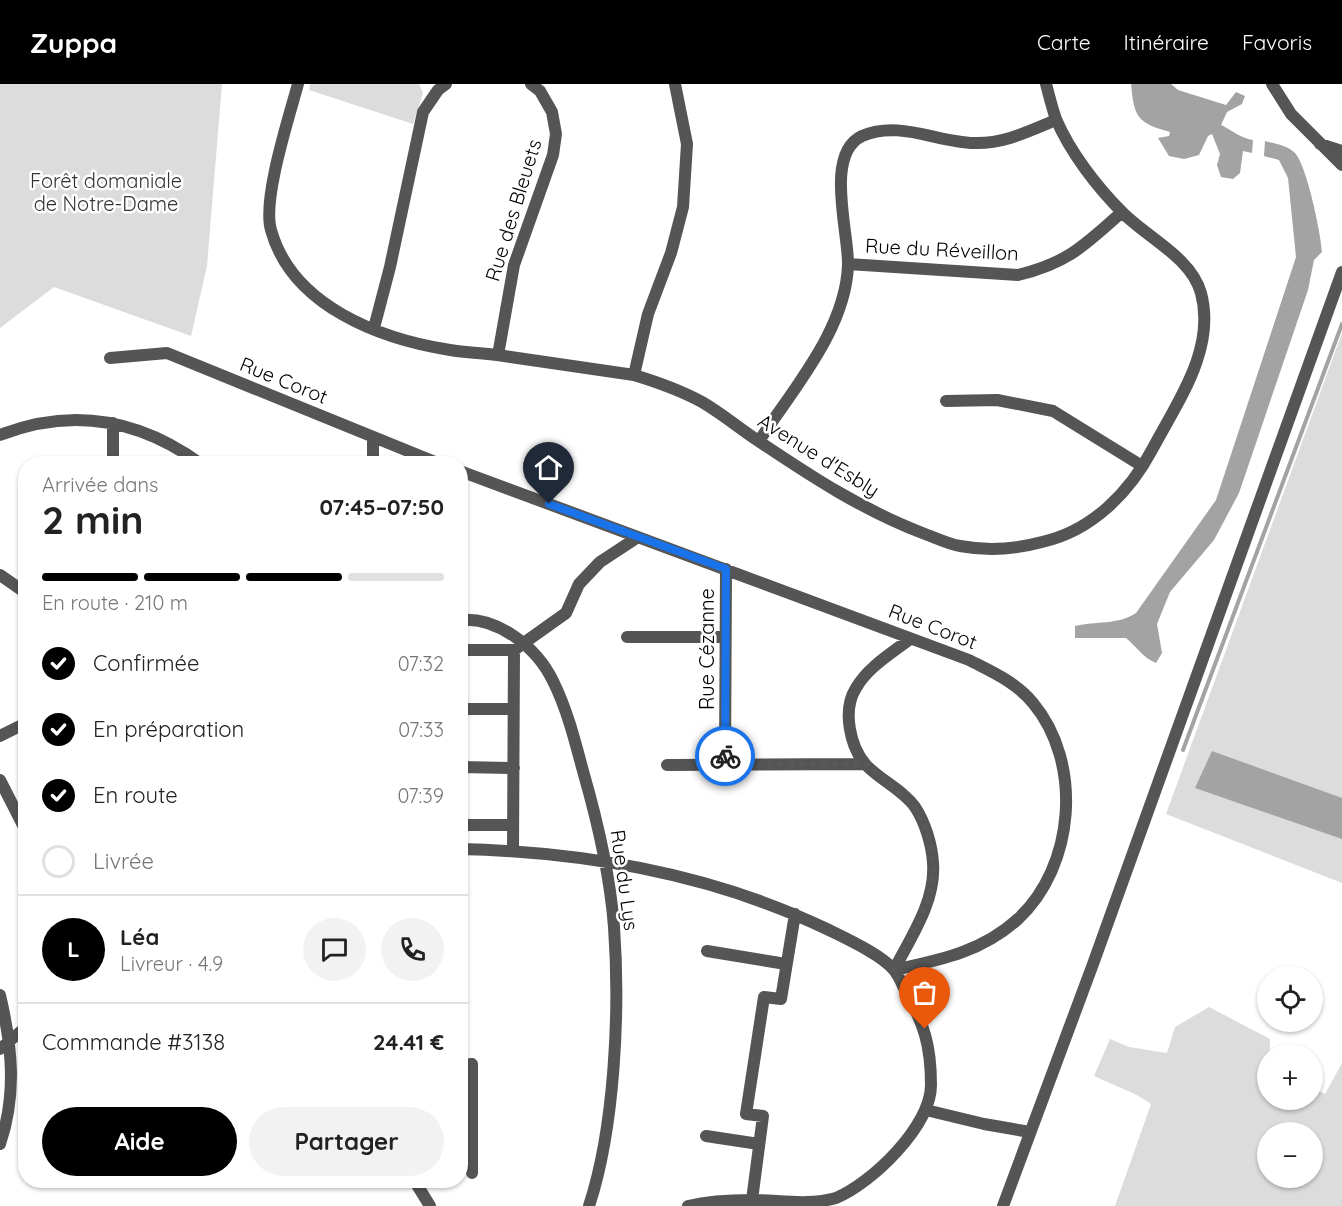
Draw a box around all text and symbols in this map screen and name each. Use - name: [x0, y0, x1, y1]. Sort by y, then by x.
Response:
- text: Zuppa: [30, 25, 117, 60]
- text: Carte: [1037, 29, 1091, 55]
- text: Itinéraire: [1124, 29, 1209, 55]
- text: Favoris: [1242, 29, 1312, 55]
- street label: Rue des Bleuets: [479, 136, 547, 284]
- park label: Forêt domaniale de Notre-Dame: [30, 168, 182, 216]
- street label: Rue du Réveillon: [865, 232, 1019, 266]
- street label: Rue Corot: [236, 351, 332, 409]
- street label: Avenue d'Esbly: [754, 408, 884, 502]
- pin: [523, 442, 574, 504]
- icon: home: [532, 451, 565, 484]
- text: Arrivée dans: [42, 472, 158, 497]
- text: 07:45–07:50: [319, 493, 444, 521]
- text: 2 min: [42, 495, 144, 544]
- street label: Rue Cézanne: [694, 588, 719, 710]
- text: En route · 210 m: [42, 590, 188, 615]
- street label: Rue Corot: [885, 598, 981, 654]
- icon: check: [42, 647, 75, 680]
- text: Confirmée: [93, 649, 199, 677]
- text: 07:32: [398, 651, 444, 676]
- icon: check: [42, 713, 75, 746]
- text: En préparation: [93, 715, 244, 743]
- text: 07:33: [398, 717, 444, 742]
- courier: [695, 726, 755, 786]
- icon: bike: [709, 740, 742, 773]
- icon: check: [42, 779, 75, 812]
- text: En route: [93, 781, 178, 809]
- text: 07:39: [398, 783, 444, 808]
- street label: Rue du Lys: [606, 828, 644, 932]
- text: Livrée: [93, 847, 154, 875]
- button: chat: [303, 918, 366, 981]
- button: phone: [381, 918, 444, 981]
- text: Léa: [120, 923, 159, 951]
- text: L: [67, 935, 80, 963]
- text: Livreur · 4.9: [120, 951, 223, 976]
- map controls: [1257, 966, 1323, 1188]
- button: locate: [1257, 966, 1323, 1032]
- pin: [899, 967, 950, 1029]
- icon: bag: [908, 976, 941, 1009]
- text: Commande #3138: [42, 1028, 225, 1056]
- text: 24.41 €: [373, 1028, 444, 1056]
- button: +: [1257, 1044, 1323, 1110]
- button: Aide: [42, 1107, 237, 1176]
- button: Partager: [249, 1107, 444, 1176]
- button: −: [1257, 1122, 1323, 1188]

